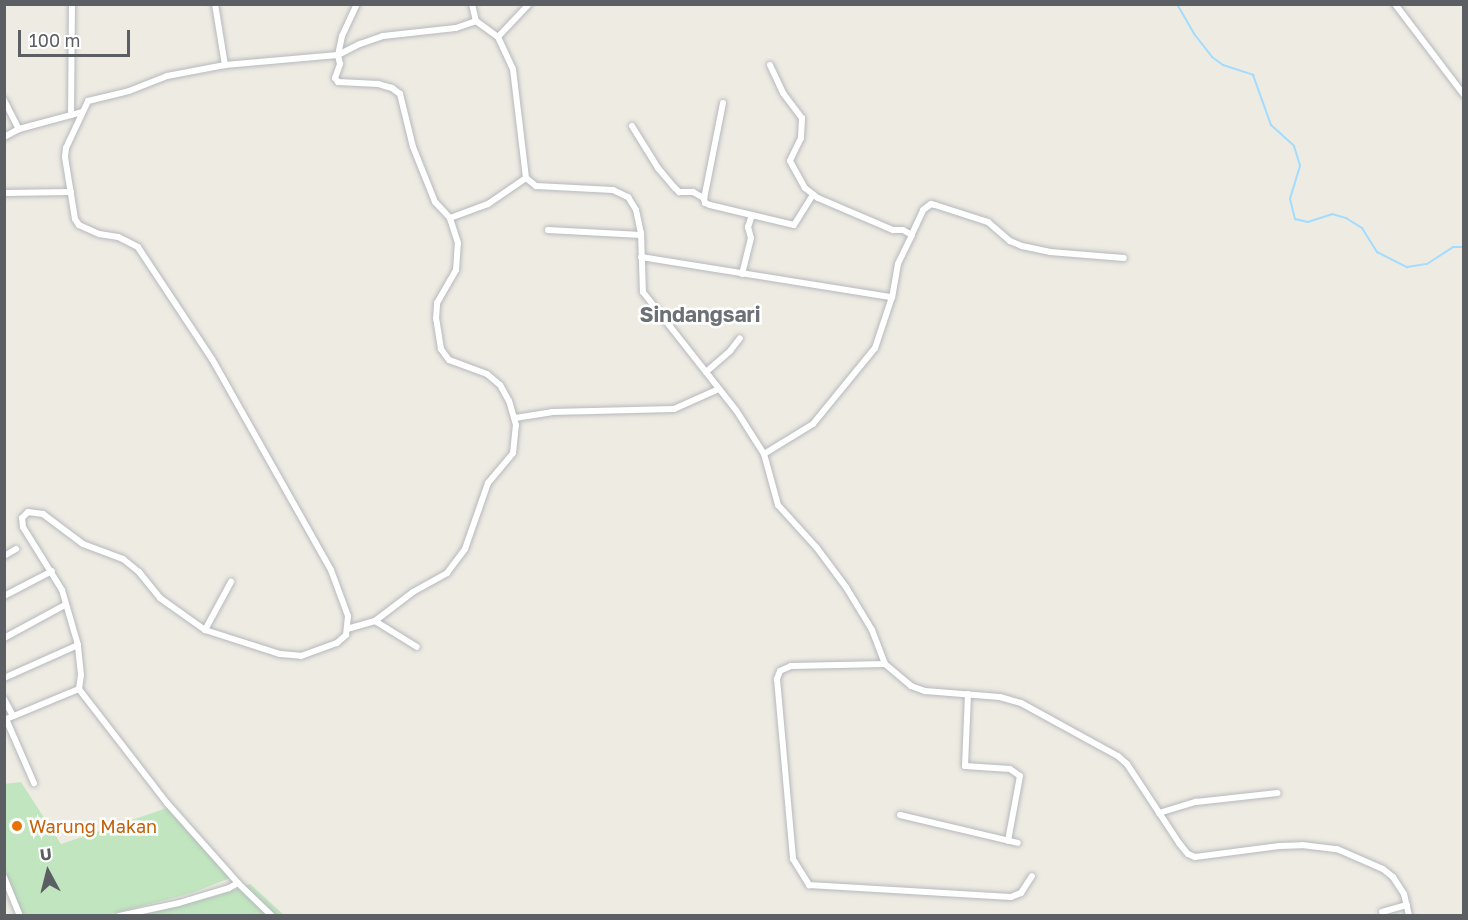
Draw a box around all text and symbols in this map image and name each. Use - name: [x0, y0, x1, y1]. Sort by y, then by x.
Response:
- scale bar: [21, 18, 134, 56]
- text: 100 m: [29, 29, 80, 51]
- district label: Sindangsari: [639, 301, 761, 327]
- place label: Warung Makan: [29, 815, 157, 837]
- marker: Warung Makan: [10, 819, 24, 833]
- north arrow: [18, 842, 78, 902]
- text: U: [39, 843, 53, 865]

